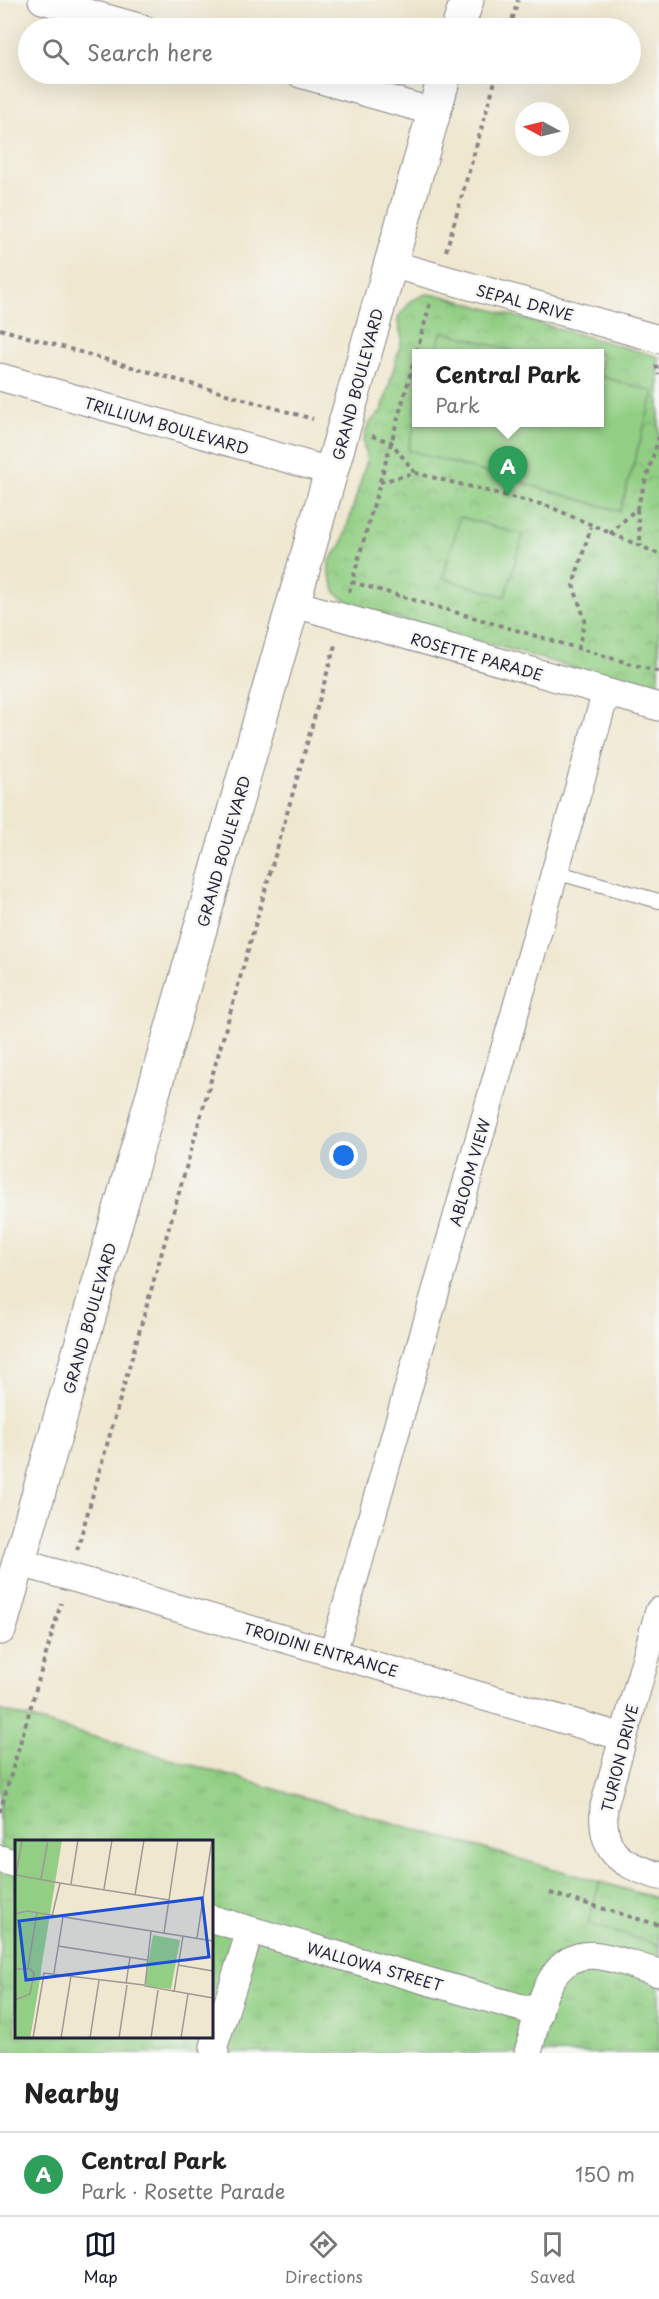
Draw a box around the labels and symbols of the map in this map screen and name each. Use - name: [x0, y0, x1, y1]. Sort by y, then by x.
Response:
- north arrow: [515, 102, 569, 156]
- street label: SEPAL DRIVE: [474, 278, 576, 326]
- street label: GRAND BOULEVARD: [326, 306, 388, 462]
- street label: TRILLIUM BOULEVARD: [82, 390, 252, 460]
- pin: A: [488, 446, 528, 496]
- street label: ROSETTE PARADE: [408, 626, 546, 686]
- street label: GRAND BOULEVARD: [190, 773, 256, 929]
- street label: ABLOOM VIEW: [443, 1115, 496, 1229]
- your location: [329, 1141, 358, 1170]
- street label: GRAND BOULEVARD: [56, 1240, 122, 1396]
- street label: TROIDINI ENTRANCE: [241, 1616, 401, 1682]
- street label: TURION DRIVE: [595, 1702, 643, 1814]
- inset map: [15, 1840, 213, 2038]
- street label: WALLOWA STREET: [304, 1936, 447, 1997]

